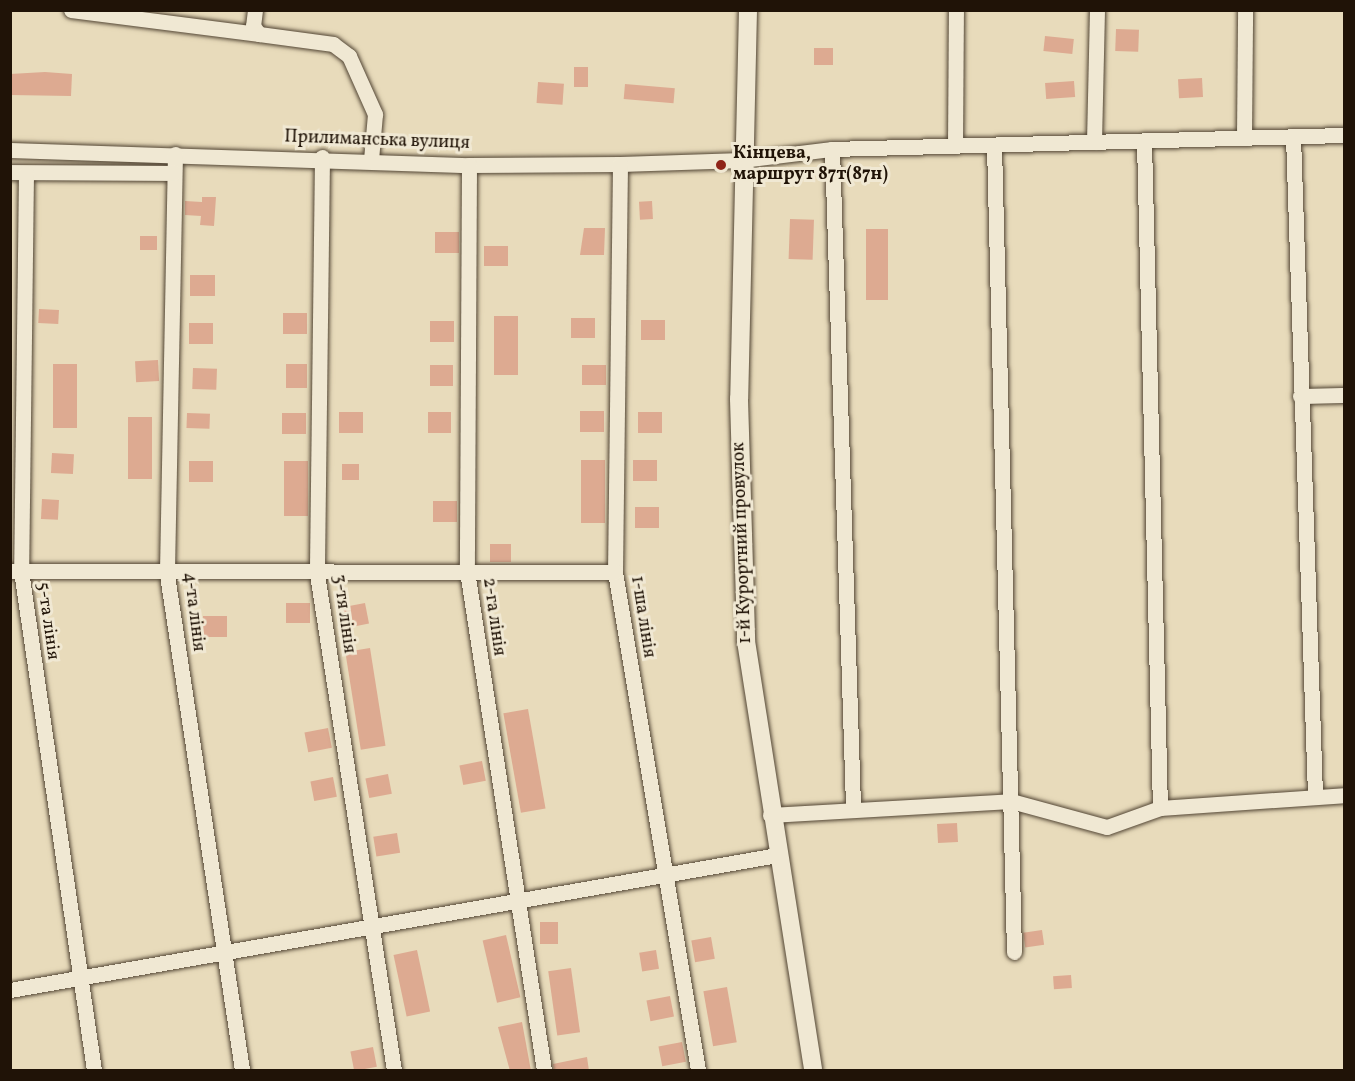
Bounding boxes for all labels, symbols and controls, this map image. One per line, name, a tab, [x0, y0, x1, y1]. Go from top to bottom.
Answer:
street label: Прилиманська вулиця	[284, 127, 470, 155]
place label: Кінцева, маршрут 87т(87н)	[733, 144, 888, 186]
marker: Кінцева, маршрут 87т(87н)	[714, 158, 728, 172]
street label: 1-й Курортний провулок	[729, 442, 757, 644]
street label: 4-та лінія	[177, 571, 209, 653]
street label: 3-тя лінія	[327, 573, 359, 655]
street label: 1-ша лінія	[625, 575, 659, 659]
street label: 2-га лінія	[477, 577, 509, 657]
street label: 5-та лінія	[31, 581, 63, 661]

